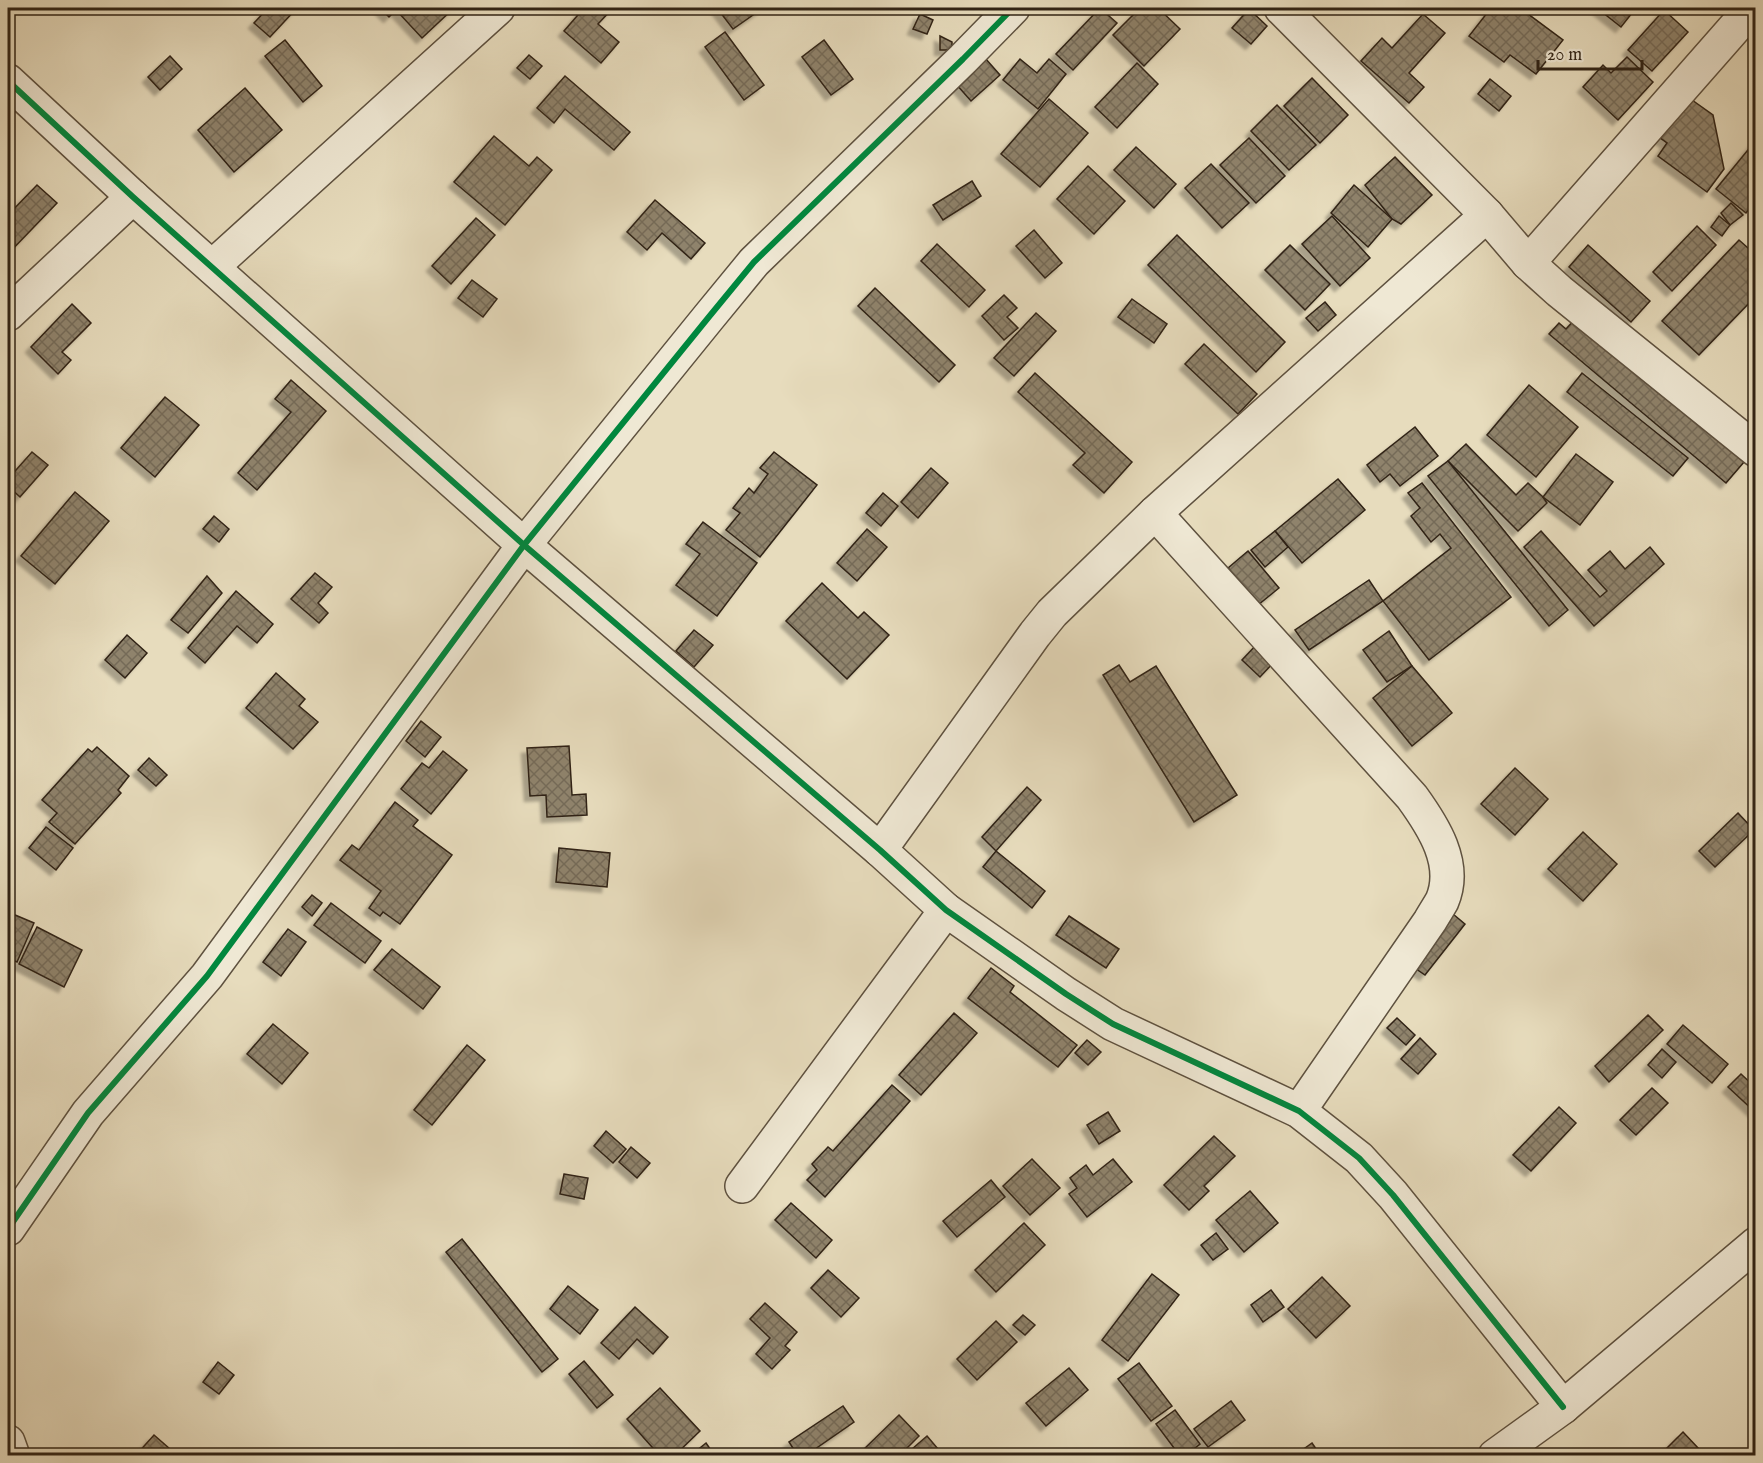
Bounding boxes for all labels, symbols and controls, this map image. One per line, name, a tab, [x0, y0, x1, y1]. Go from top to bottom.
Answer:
scale bar	[1538, 33, 1642, 71]
text: 20 m	[1547, 44, 1582, 67]

